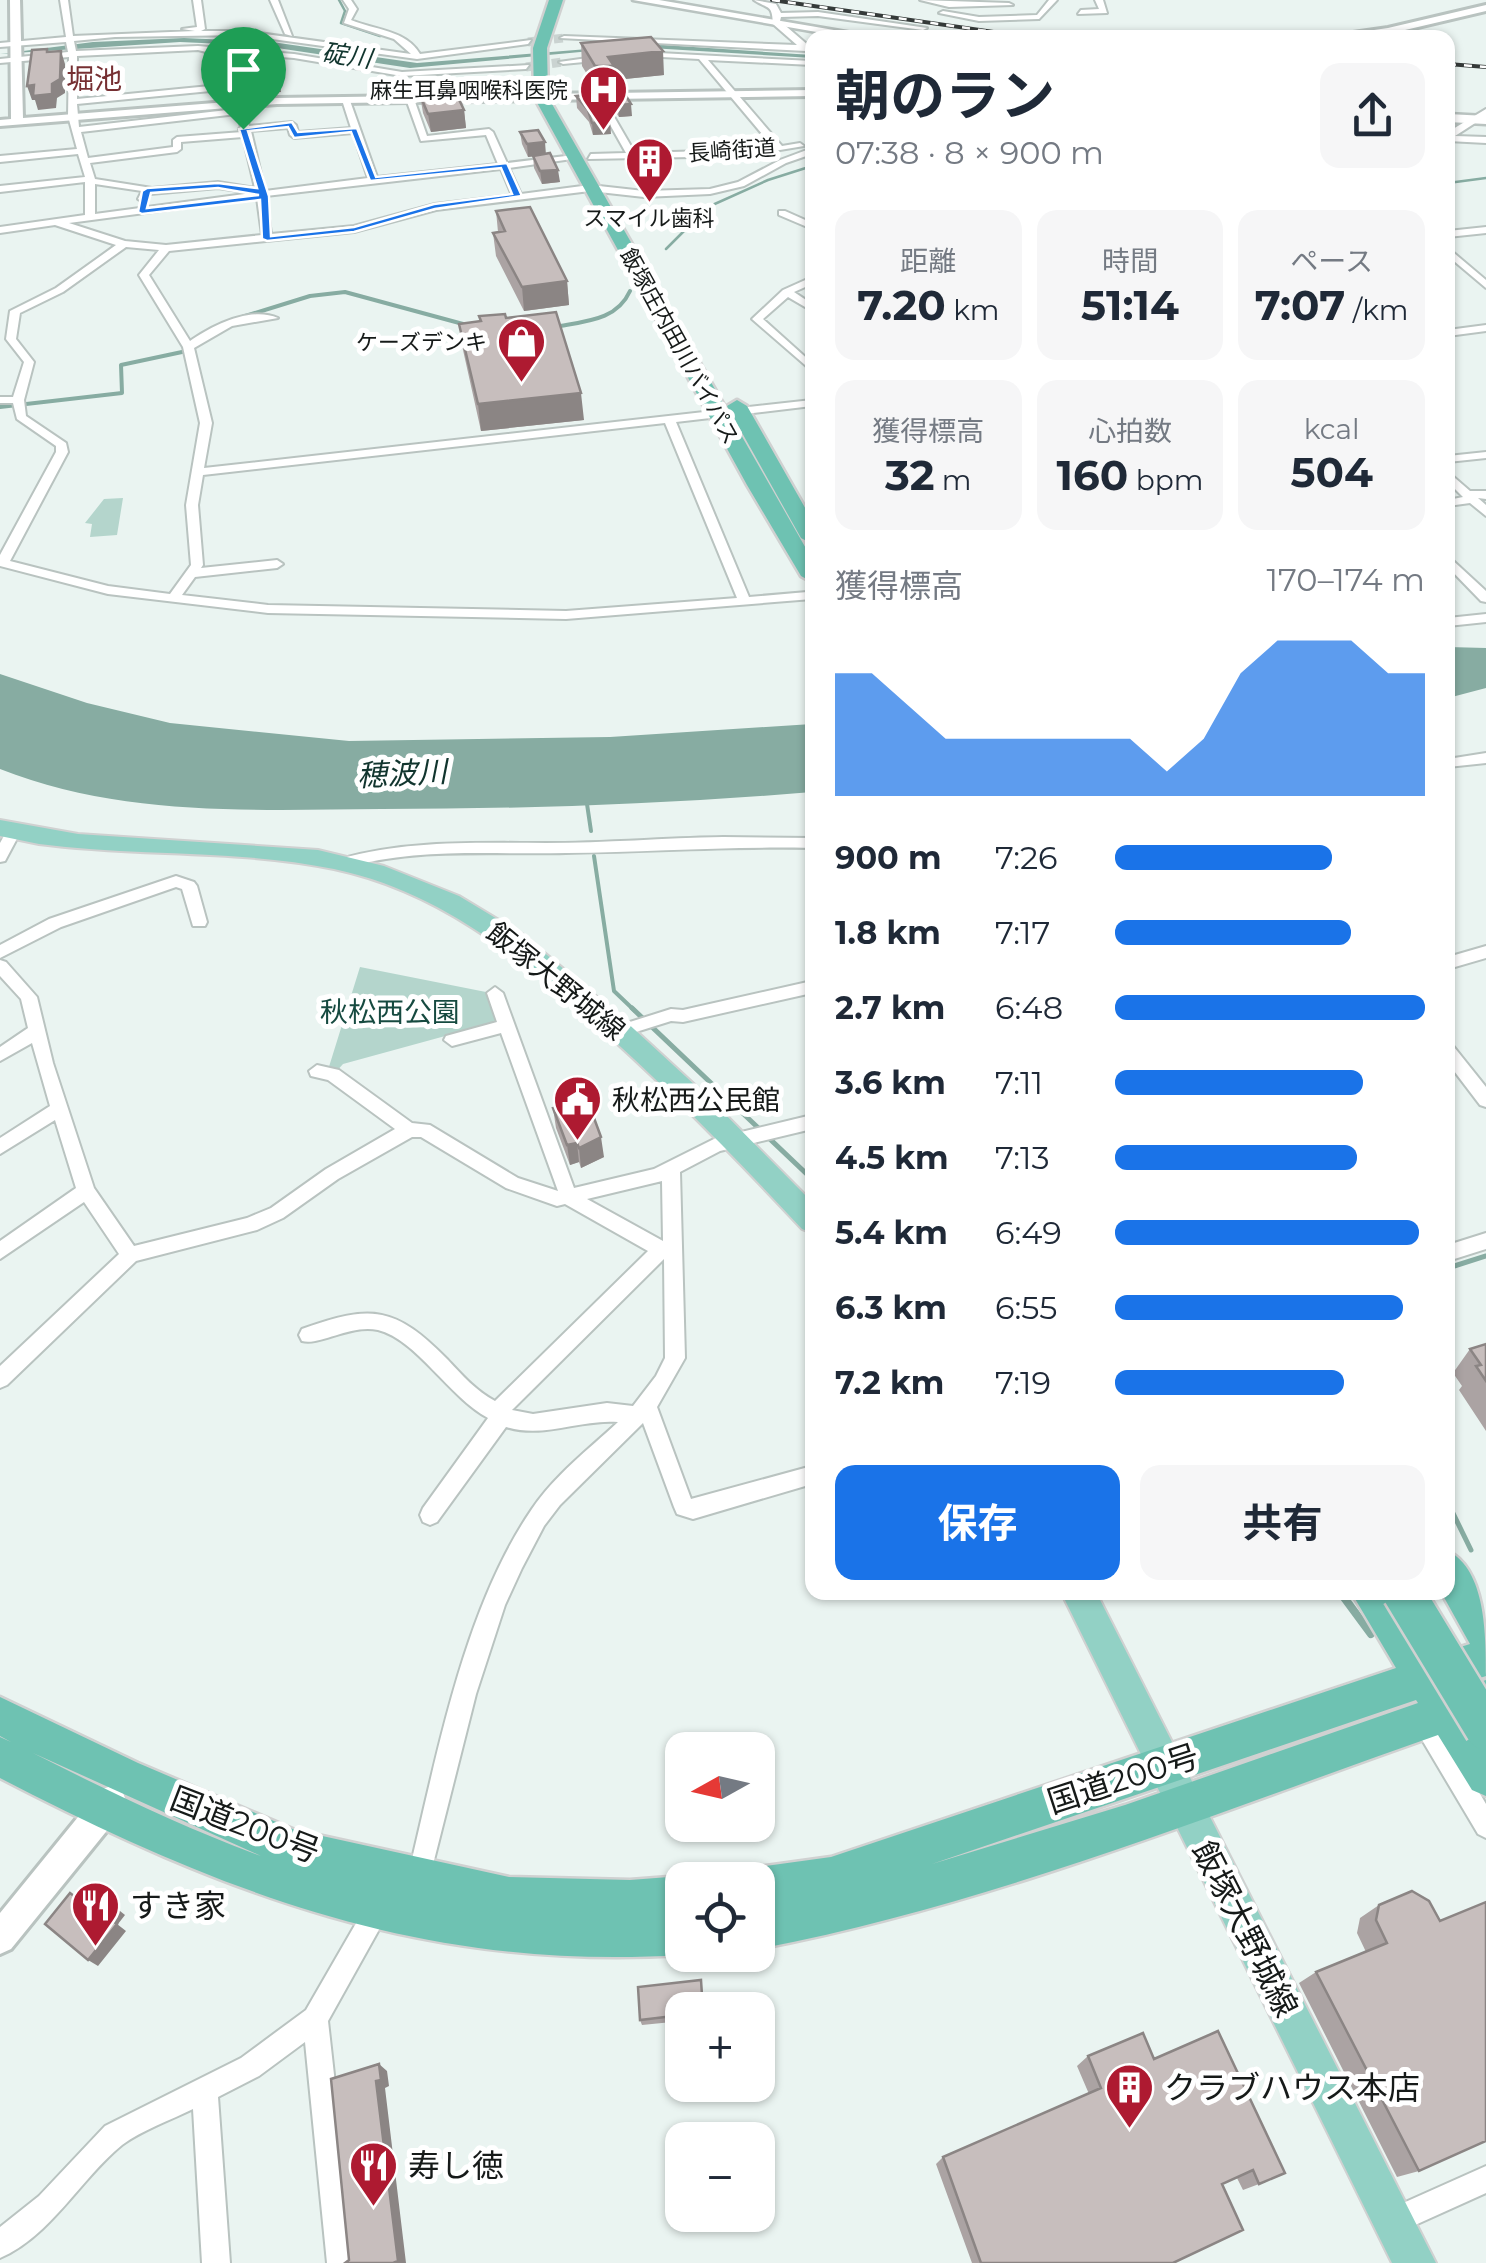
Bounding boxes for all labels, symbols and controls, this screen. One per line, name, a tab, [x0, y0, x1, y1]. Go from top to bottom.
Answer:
pin	[201, 27, 286, 130]
water label: 碇川	[320, 37, 377, 74]
icon: arrive	[216, 42, 271, 97]
district label: 堀池	[66, 62, 122, 96]
text: 朝のラン	[835, 62, 1055, 129]
button: share	[1320, 63, 1425, 168]
hospital icon: 麻生耳鼻咽喉科医院	[577, 64, 629, 132]
place label: 麻生耳鼻咽喉科医院	[370, 77, 568, 104]
text: 07:38 · 8 × 900 m	[835, 133, 1104, 172]
street label: 長崎街道	[687, 134, 777, 167]
building icon: スマイル歯科	[623, 136, 675, 204]
place label: スマイル歯科	[583, 205, 715, 232]
street label: 飯塚庄内田川バイパス	[615, 244, 745, 449]
text: 距離	[900, 244, 956, 278]
text: 時間	[1102, 244, 1158, 278]
text: ペース	[1290, 244, 1373, 278]
text: 7.20	[857, 279, 946, 331]
text: 51:14	[1081, 279, 1179, 331]
text: 7:07	[1255, 279, 1345, 331]
text: km	[946, 293, 999, 327]
text: /km	[1345, 293, 1409, 327]
shop icon: ケーズデンキ	[496, 316, 548, 384]
place label: ケーズデンキ	[356, 329, 487, 356]
text: kcal	[1304, 412, 1360, 446]
text: 獲得標高	[872, 414, 984, 448]
text: 心拍数	[1088, 414, 1172, 448]
text: 504	[1290, 446, 1373, 498]
text: 32	[885, 449, 935, 501]
text: 160	[1057, 449, 1128, 501]
text: m	[935, 463, 972, 497]
text: bpm	[1128, 463, 1203, 497]
text: 170–174 m	[1267, 560, 1425, 599]
text: 獲得標高	[835, 566, 963, 605]
water label: 穂波川	[356, 753, 451, 794]
text: 900 m	[835, 838, 941, 877]
text: 7:26	[995, 838, 1058, 877]
text: 1.8 km	[835, 913, 941, 952]
text: 7:17	[995, 913, 1050, 952]
street label: 飯塚大野城線	[480, 915, 632, 1047]
text: 2.7 km	[835, 988, 945, 1027]
text: 6:48	[995, 988, 1063, 1027]
park label: 秋松西公園	[320, 995, 460, 1029]
text: 3.6 km	[835, 1063, 946, 1102]
text: 7:11	[995, 1063, 1043, 1102]
public building icon: 秋松西公民館	[551, 1074, 603, 1142]
place label: 秋松西公民館	[612, 1083, 780, 1117]
text: 4.5 km	[835, 1138, 949, 1177]
text: 7:13	[995, 1138, 1050, 1177]
text: 5.4 km	[835, 1213, 948, 1252]
text: 6:49	[995, 1213, 1062, 1252]
text: 6.3 km	[835, 1288, 947, 1327]
text: 6:55	[995, 1288, 1057, 1327]
text: 7.2 km	[835, 1363, 944, 1402]
text: 7:19	[995, 1363, 1051, 1402]
button: 保存	[835, 1465, 1120, 1580]
button: 共有	[1140, 1465, 1425, 1580]
north arrow	[665, 1732, 775, 1842]
map controls	[665, 1732, 775, 2232]
street label: 国道200号	[1042, 1736, 1203, 1821]
street label: 国道200号	[165, 1778, 325, 1871]
street label: 飯塚大野城線	[1184, 1834, 1306, 2023]
button: locate	[665, 1862, 775, 1972]
restaurant icon: すき家	[69, 1880, 121, 1948]
place label: すき家	[130, 1886, 226, 1925]
button: +	[665, 1992, 775, 2102]
building icon: クラブハウス本店	[1103, 2062, 1155, 2130]
place label: クラブハウス本店	[1164, 2068, 1420, 2107]
button: −	[665, 2122, 775, 2232]
restaurant icon: 寿し徳	[347, 2140, 399, 2208]
place label: 寿し徳	[408, 2146, 504, 2185]

